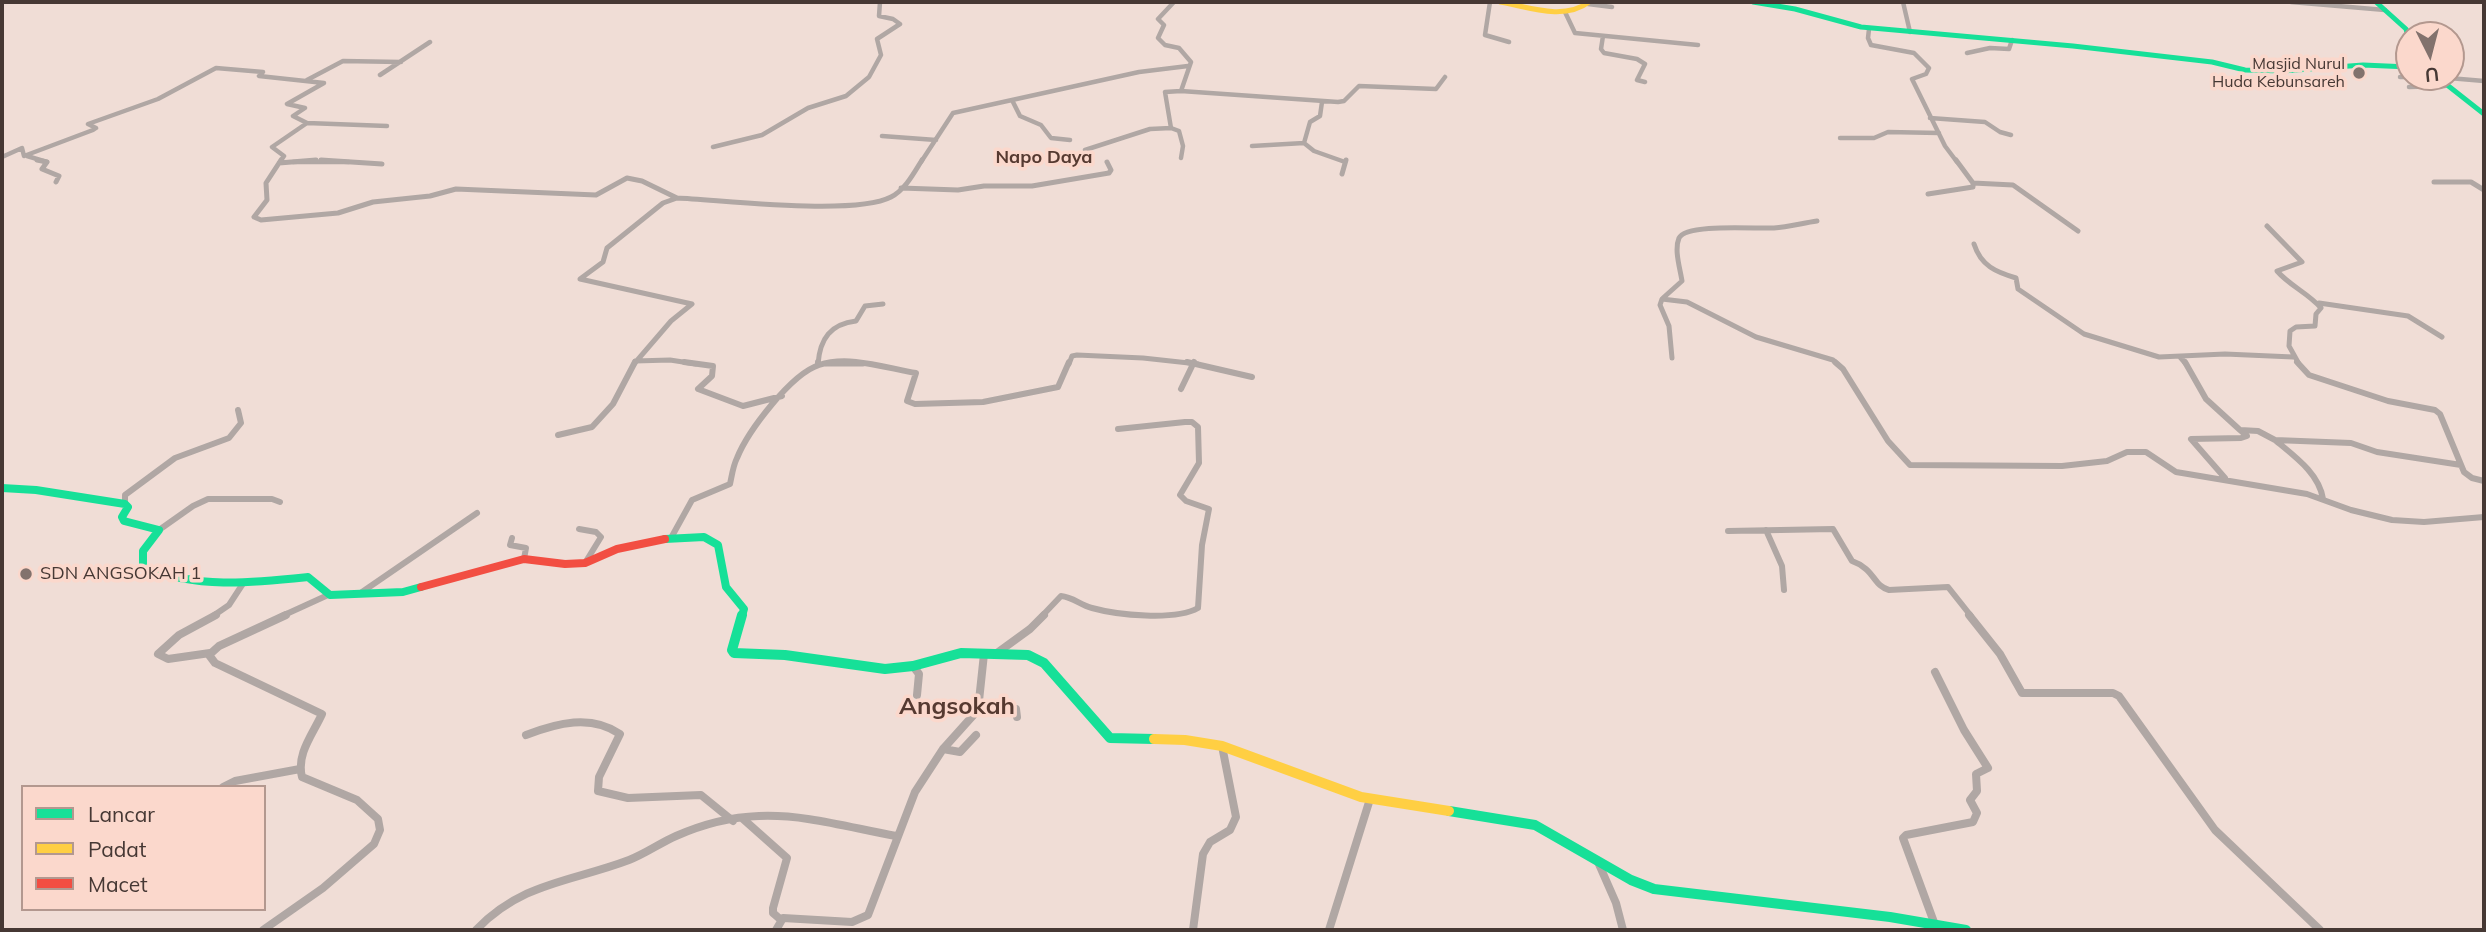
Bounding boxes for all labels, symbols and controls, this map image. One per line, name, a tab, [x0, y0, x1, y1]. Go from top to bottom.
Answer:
north arrow	[2395, 21, 2465, 91]
place label: Masjid Nurul Huda Kebunsareh	[2212, 54, 2345, 92]
text: U	[2424, 62, 2440, 88]
marker: Masjid Nurul Huda Kebunsareh	[2351, 65, 2367, 81]
district label: Napo Daya	[995, 147, 1093, 169]
place label: SDN ANGSOKAH 1	[40, 563, 201, 585]
marker: SDN ANGSOKAH 1	[18, 566, 34, 582]
district label: Angsokah	[899, 693, 1015, 721]
legend	[21, 785, 266, 911]
text: Lancar	[88, 801, 155, 827]
text: Padat	[88, 836, 146, 862]
text: Macet	[88, 871, 148, 897]

